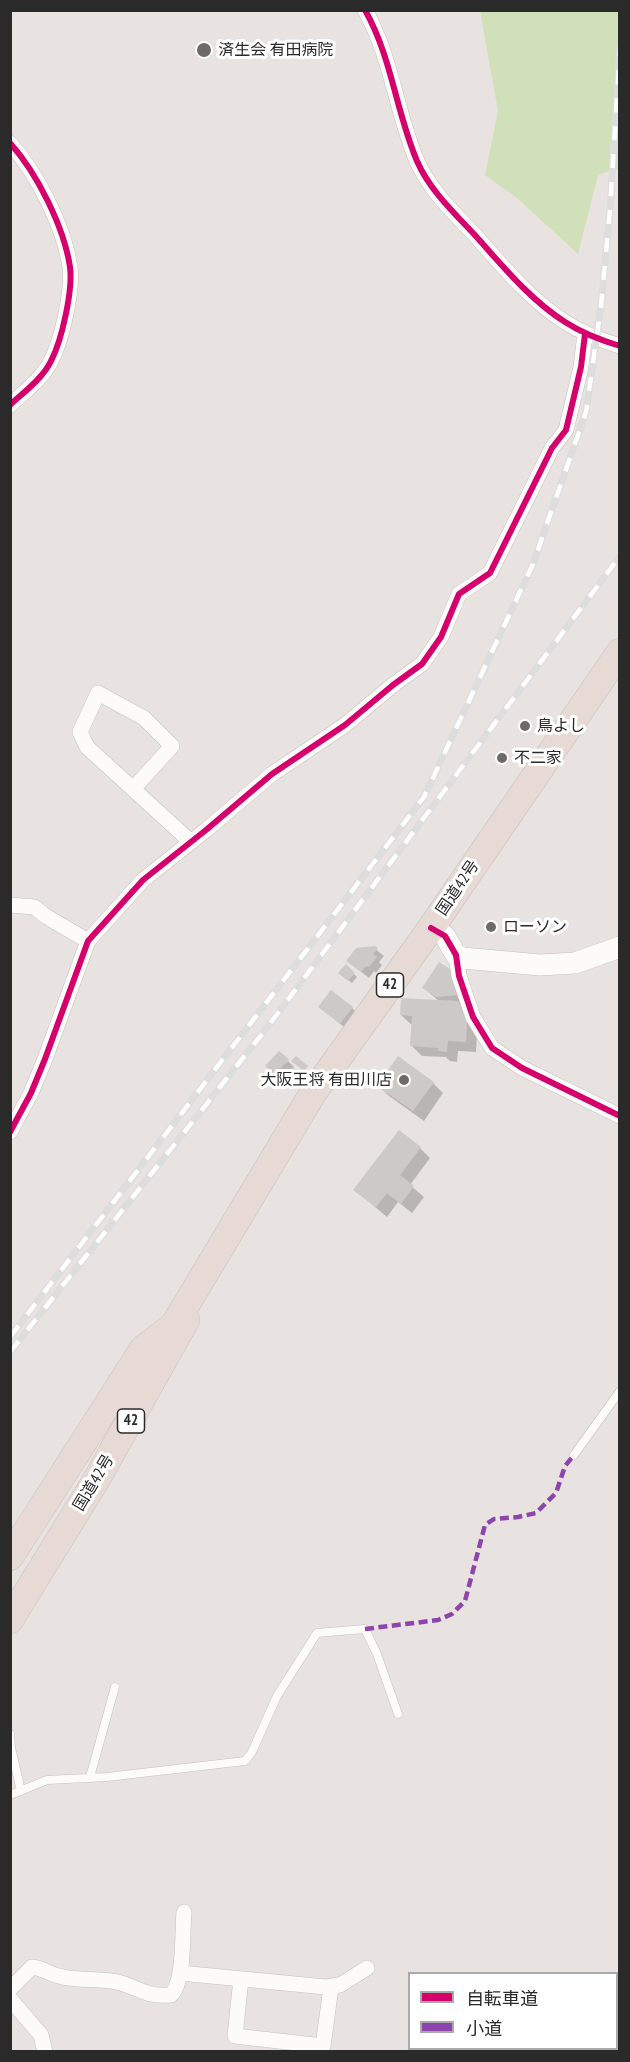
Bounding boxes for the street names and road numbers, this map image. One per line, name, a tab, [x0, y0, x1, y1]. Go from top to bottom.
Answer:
street label: 国道42号	[433, 857, 483, 919]
road number: 42	[376, 973, 404, 997]
road number: 42	[118, 1409, 144, 1433]
street label: 国道42号	[70, 1451, 118, 1515]

